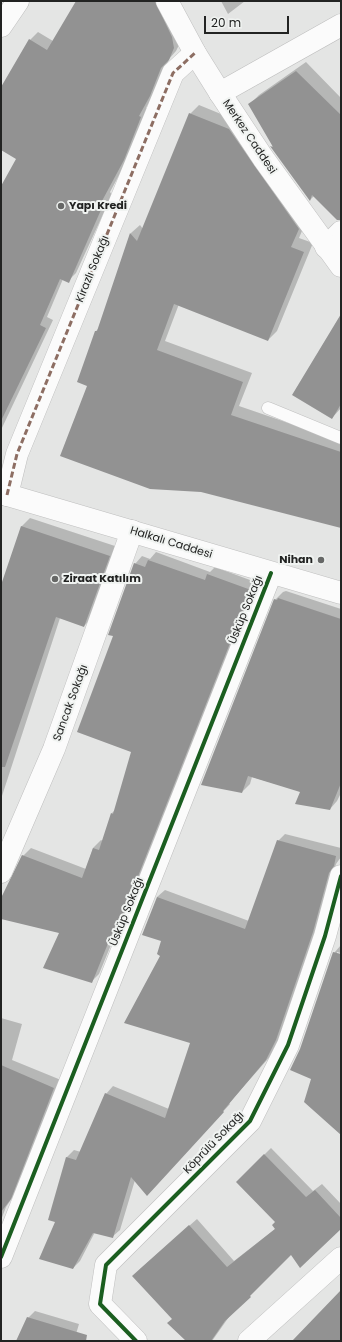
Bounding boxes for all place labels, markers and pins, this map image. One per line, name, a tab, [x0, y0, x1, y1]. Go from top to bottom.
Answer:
place label: Yapı Kredi	[69, 199, 127, 213]
marker: Yapı Kredi	[56, 201, 66, 211]
place label: Nihan	[279, 553, 313, 567]
marker: Nihan	[316, 555, 326, 565]
place label: Ziraat Katılım	[63, 572, 141, 586]
marker: Ziraat Katılım	[50, 574, 60, 584]

